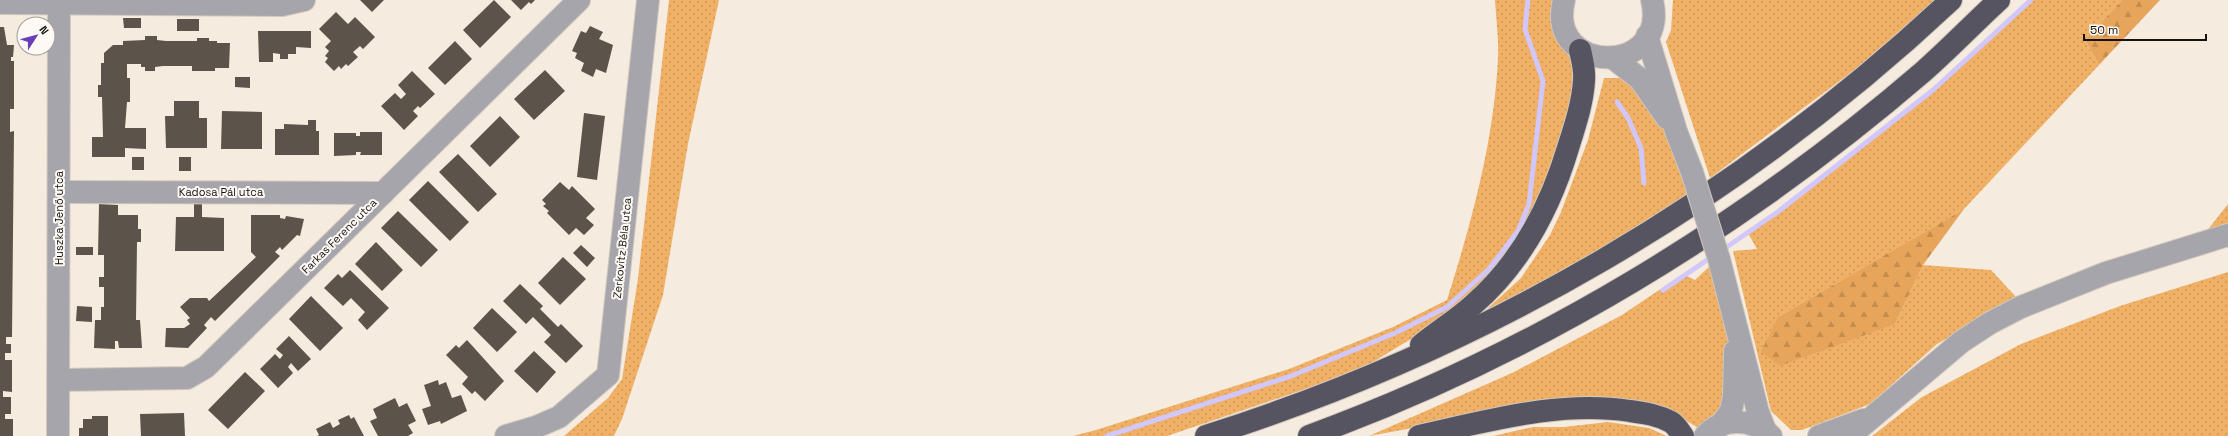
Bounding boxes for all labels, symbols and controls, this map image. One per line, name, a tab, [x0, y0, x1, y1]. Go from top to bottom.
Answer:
north arrow	[16, 16, 56, 56]
scale bar	[2084, 16, 2206, 42]
text: 50 m	[2090, 22, 2118, 38]
text: N	[36, 23, 52, 37]
street label: Huszka Jenő utca	[52, 170, 66, 265]
street label: Kadosa Pál utca	[179, 185, 264, 199]
street label: Farkas Ferenc utca	[299, 195, 380, 276]
street label: Zerkovitz Béla utca	[610, 196, 634, 299]

